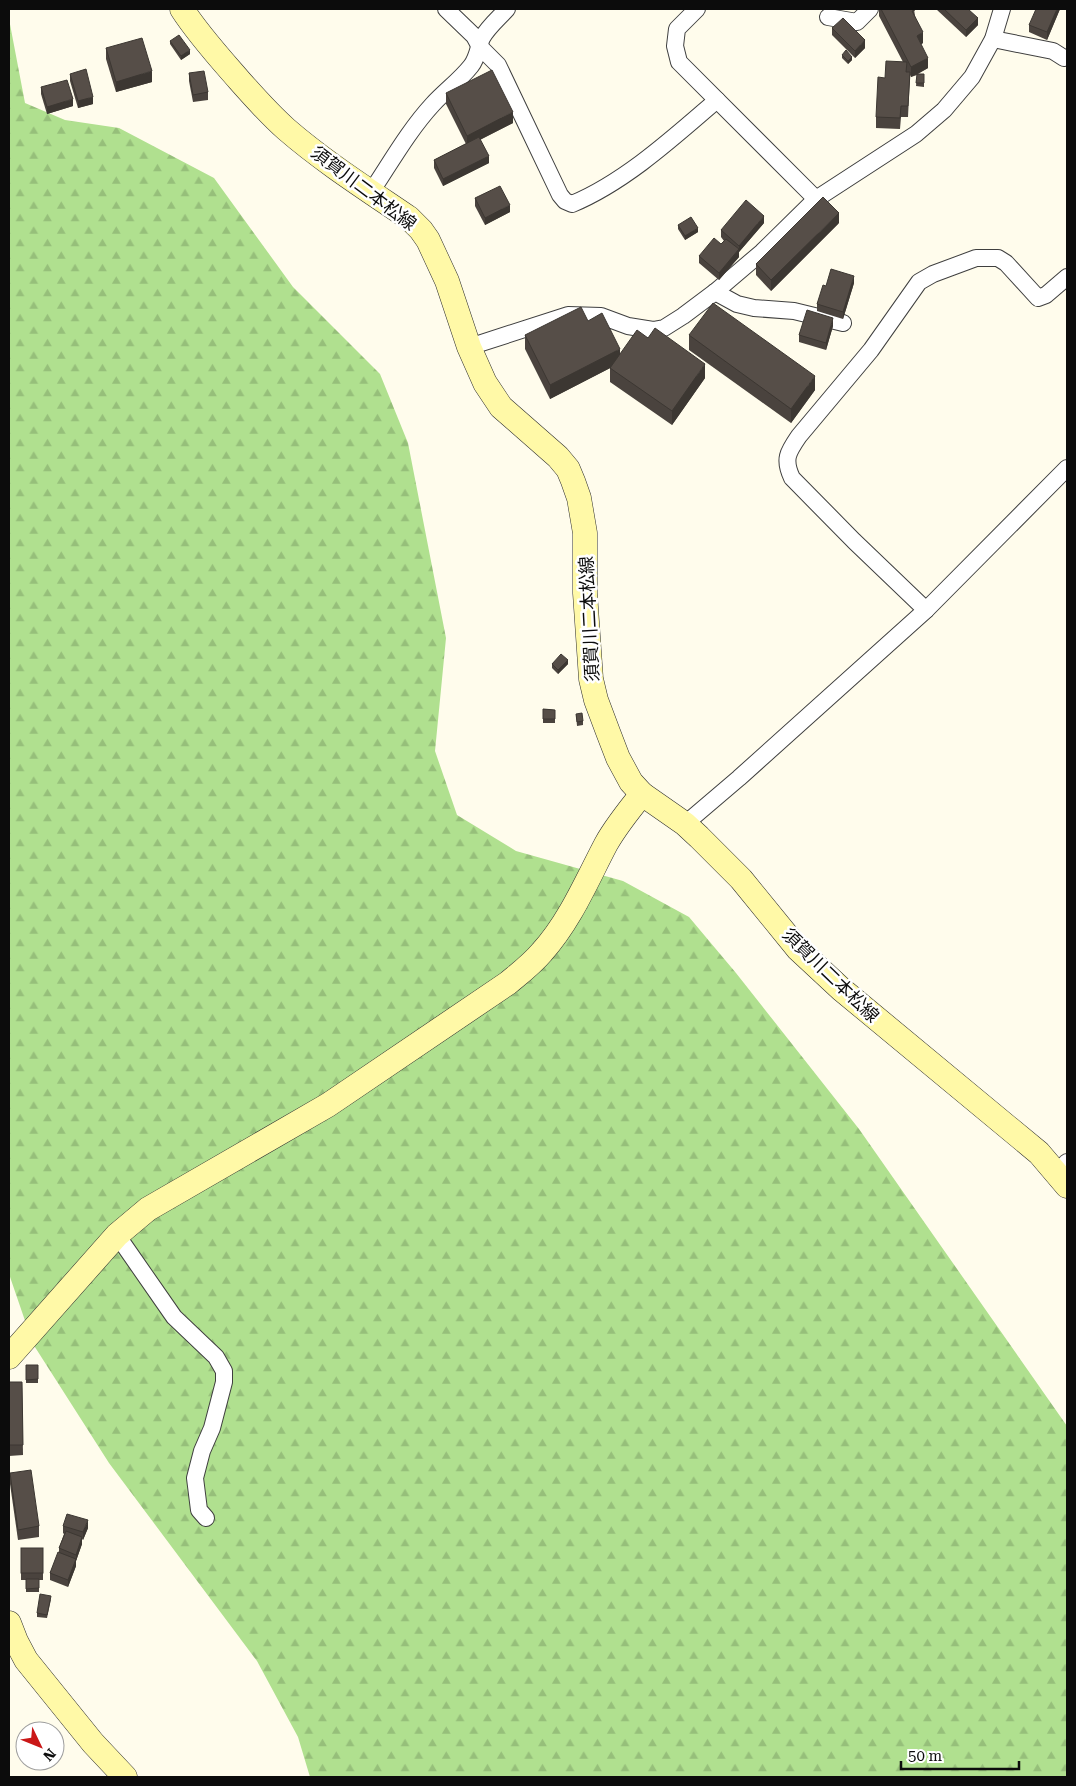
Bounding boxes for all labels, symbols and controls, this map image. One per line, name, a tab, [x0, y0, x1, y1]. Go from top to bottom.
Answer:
street label: 須賀川二本松線	[307, 142, 421, 234]
street label: 須賀川二本松線	[575, 556, 603, 682]
street label: 須賀川二本松線	[778, 924, 884, 1026]
north arrow	[15, 1721, 65, 1771]
scale bar	[901, 1738, 1018, 1770]
text: N	[40, 1745, 59, 1764]
text: 50 m	[908, 1747, 943, 1765]

